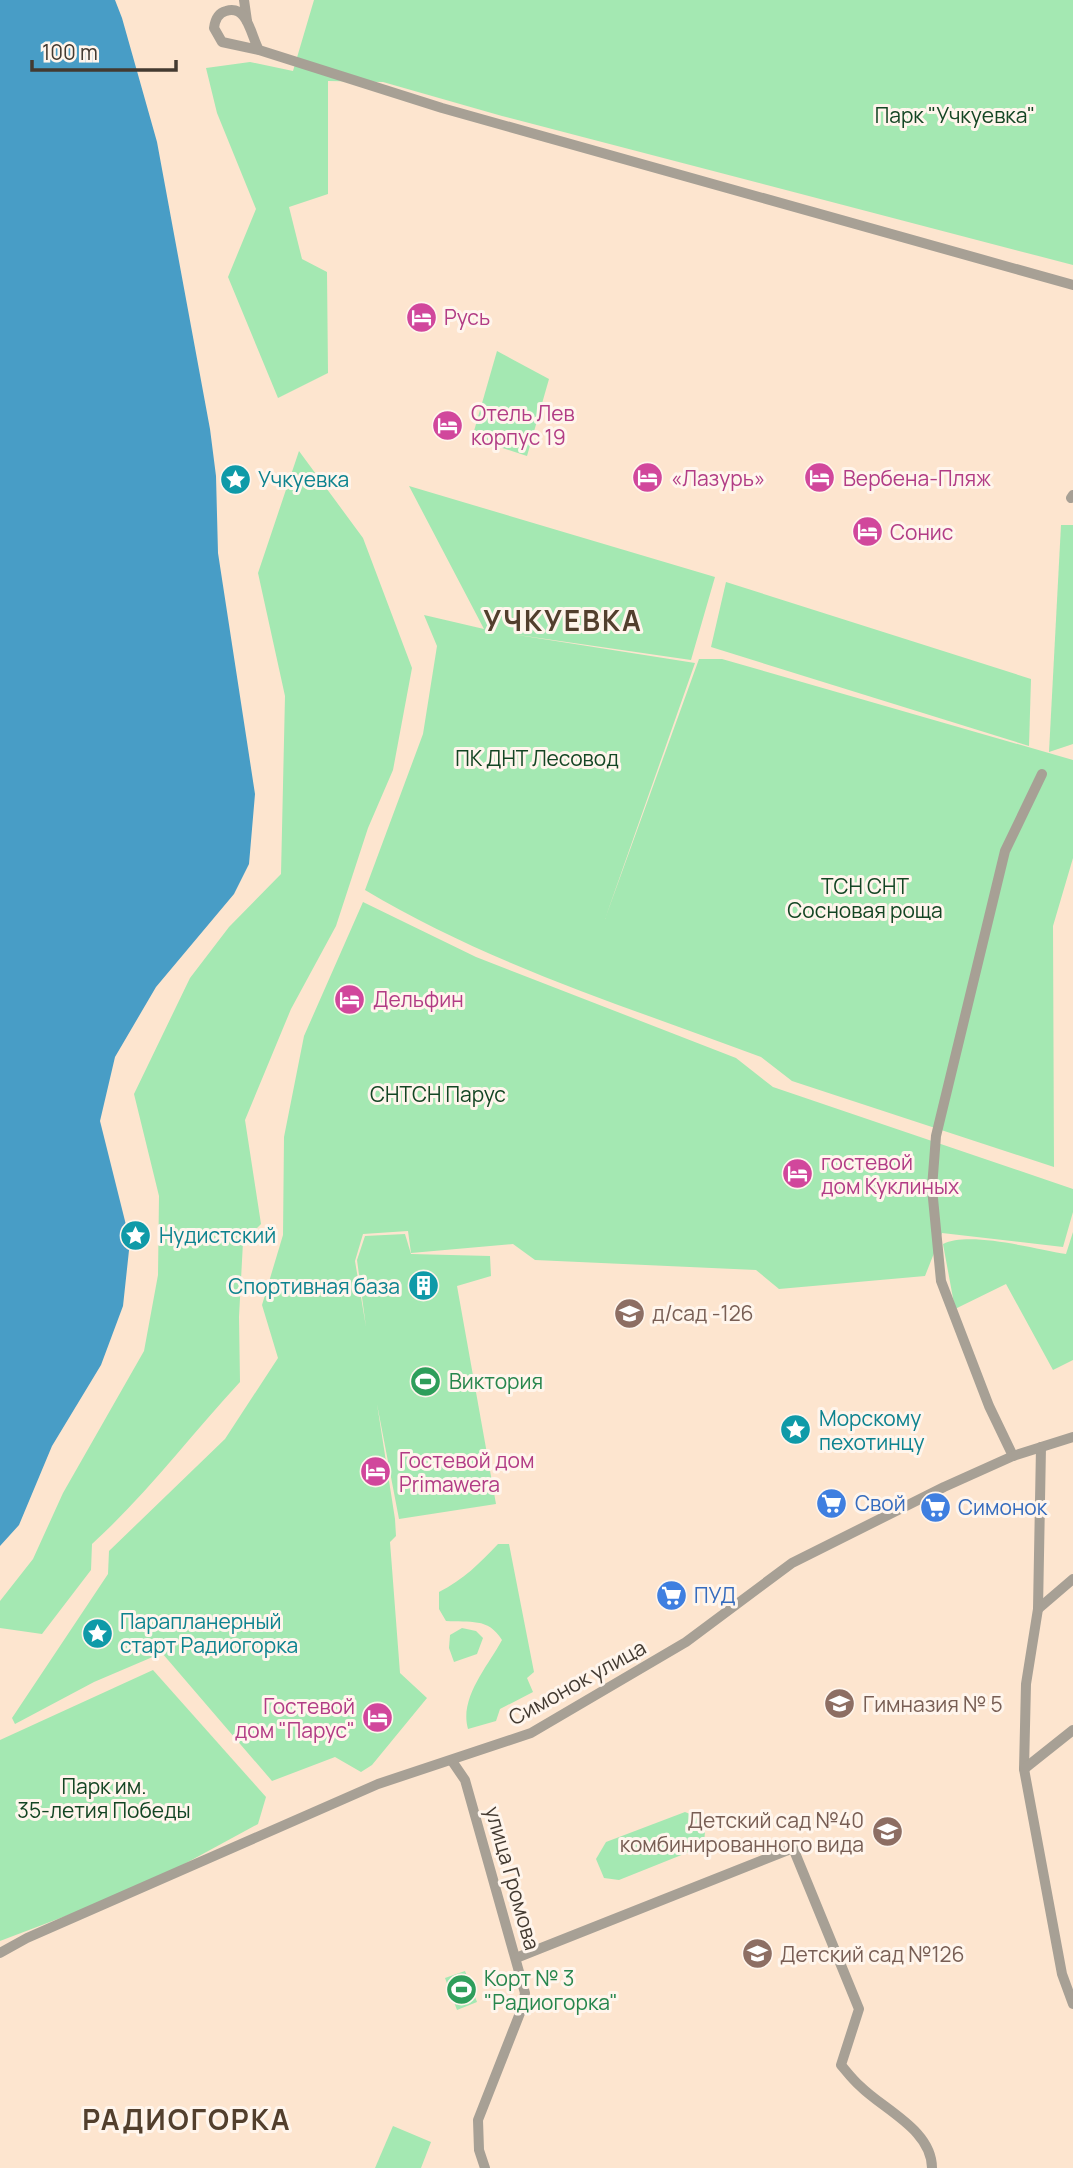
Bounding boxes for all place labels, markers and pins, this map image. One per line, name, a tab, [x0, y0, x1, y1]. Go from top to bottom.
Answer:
hotel icon: Русь	[404, 300, 438, 334]
place label: Русь	[444, 303, 490, 331]
place label: Отель Лев корпус 19	[471, 399, 575, 451]
hotel icon: Отель Лев корпус 19	[431, 408, 465, 442]
hotel icon: «Лазурь»	[631, 461, 665, 495]
hotel icon: Вербена-Пляж	[803, 461, 837, 495]
place icon: Учкуевка	[218, 462, 252, 496]
place label: «Лазурь»	[671, 464, 765, 492]
place label: Вербена-Пляж	[843, 464, 991, 492]
place label: Учкуевка	[258, 465, 349, 493]
hotel icon: Сонис	[850, 515, 884, 549]
place label: Сонис	[890, 518, 953, 546]
hotel icon: Дельфин	[333, 982, 367, 1016]
place label: Дельфин	[373, 985, 464, 1013]
place label: гостевой дом Куклиных	[821, 1148, 959, 1200]
hotel icon: гостевой дом Куклиных	[781, 1157, 815, 1191]
place icon: Нудистский	[119, 1218, 153, 1252]
place label: Нудистский	[159, 1221, 276, 1249]
building icon: Спортивная база	[406, 1269, 440, 1303]
place label: Спортивная база	[228, 1272, 400, 1300]
school or university icon: д/сад -126	[612, 1296, 646, 1330]
place label: д/сад -126	[652, 1299, 754, 1327]
sports icon: Виктория	[409, 1364, 443, 1398]
place label: Виктория	[449, 1367, 543, 1395]
place label: Морскому пехотинцу	[819, 1404, 925, 1456]
place icon: Морскому пехотинцу	[779, 1413, 813, 1447]
place label: Гостевой дом Primawera	[399, 1446, 534, 1498]
hotel icon: Гостевой дом Primawera	[359, 1455, 393, 1489]
supermarket icon: Свой	[815, 1486, 849, 1520]
place label: Свой	[855, 1489, 906, 1517]
supermarket icon: Симонок	[918, 1490, 952, 1524]
place label: Симонок	[958, 1493, 1048, 1521]
supermarket icon: ПУД	[654, 1578, 688, 1612]
place label: ПУД	[694, 1581, 736, 1609]
place label: Парапланерный старт Радиогорка	[120, 1607, 298, 1659]
place icon: Парапланерный старт Радиогорка	[80, 1616, 114, 1650]
school or university icon: Гимназия № 5	[823, 1687, 857, 1721]
place label: Гимназия № 5	[863, 1690, 1003, 1718]
place label: Гостевой дом "Парус"	[235, 1692, 355, 1744]
hotel icon: Гостевой дом "Парус"	[361, 1701, 395, 1735]
place label: Детский сад №40 комбинированного вида	[620, 1806, 864, 1858]
school or university icon: Детский сад №40 комбинированного вида	[870, 1815, 904, 1849]
school or university icon: Детский сад №126	[740, 1937, 774, 1971]
place label: Детский сад №126	[780, 1940, 965, 1968]
place label: Корт № 3 "Радиогорка"	[484, 1964, 618, 2016]
sports icon: Корт № 3 "Радиогорка"	[444, 1973, 478, 2007]

